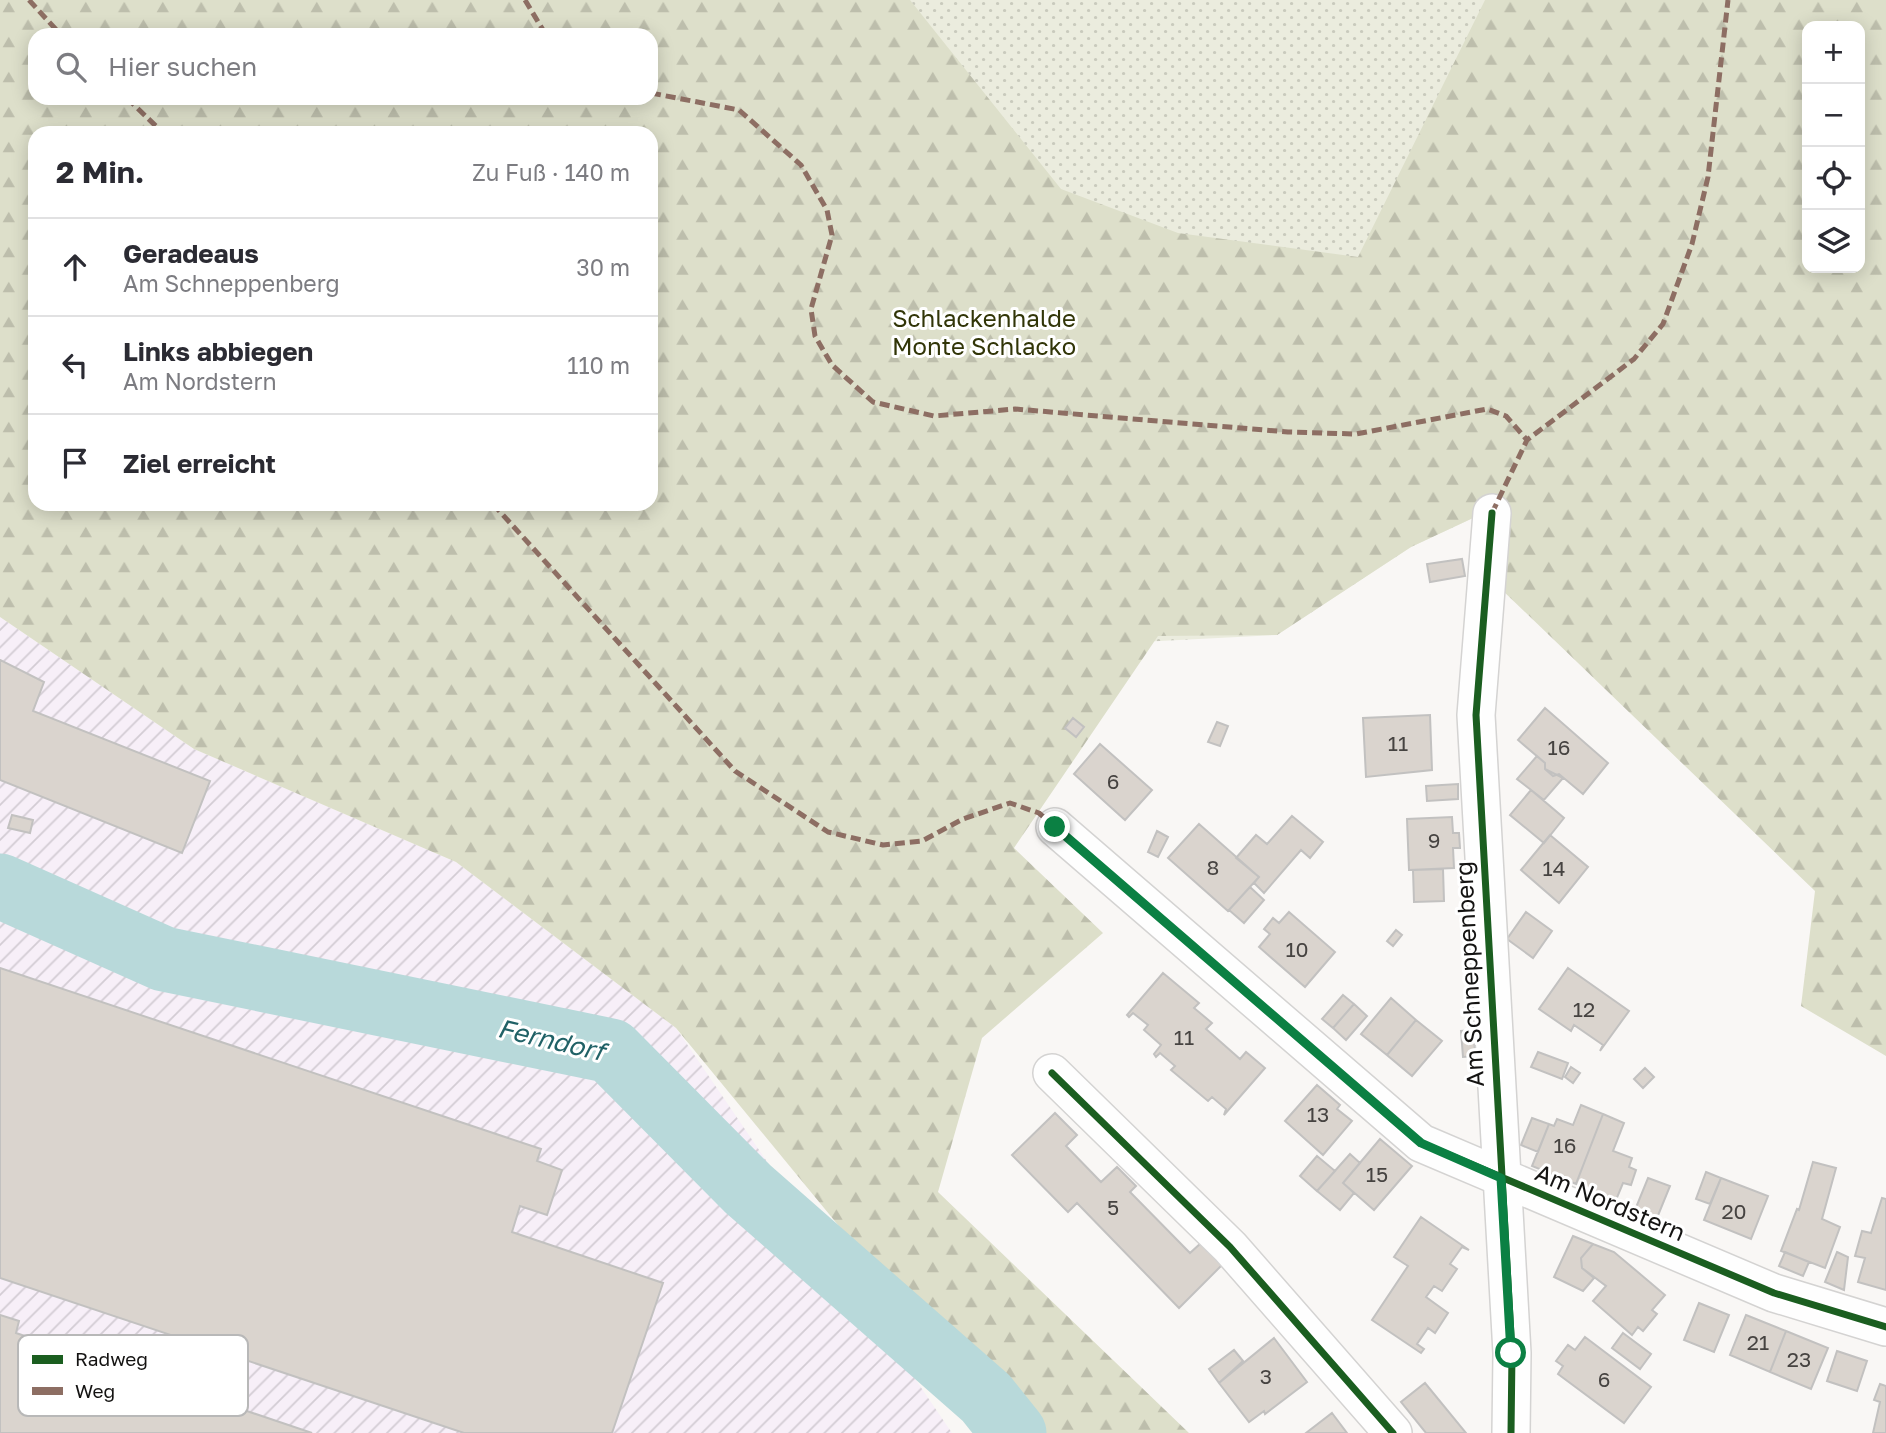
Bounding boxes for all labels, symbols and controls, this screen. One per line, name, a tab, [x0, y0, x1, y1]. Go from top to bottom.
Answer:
map controls	[1802, 21, 1865, 273]
button: +	[1802, 21, 1865, 84]
search box	[28, 28, 658, 105]
icon: search	[52, 48, 90, 86]
text: Hier suchen	[108, 51, 257, 82]
button: −	[1802, 84, 1865, 147]
button: locate	[1802, 147, 1865, 210]
text: 2 Min.	[56, 154, 144, 190]
text: Zu Fuß · 140 m	[472, 158, 630, 186]
button: layers	[1802, 210, 1865, 273]
text: Geradeaus	[123, 238, 259, 269]
icon: ahead	[56, 248, 94, 286]
text: 30 m	[576, 253, 630, 281]
text: Am Schneppenberg	[123, 269, 340, 297]
park label: Schlackenhalde Monte Schlacko	[892, 303, 1076, 360]
text: Links abbiegen	[123, 336, 313, 367]
icon: left	[56, 346, 94, 384]
text: 110 m	[567, 351, 630, 379]
text: Am Nordstern	[123, 367, 277, 395]
icon: arrive	[56, 444, 94, 482]
text: Ziel erreicht	[123, 448, 276, 479]
house number: 11	[1388, 730, 1408, 756]
house number: 16	[1548, 734, 1570, 760]
house number: 6	[1107, 768, 1119, 794]
route end	[1039, 811, 1070, 842]
house number: 9	[1428, 827, 1440, 853]
house number: 8	[1207, 854, 1219, 880]
house number: 14	[1543, 855, 1566, 881]
street label: Am Schneppenberg	[1448, 860, 1489, 1088]
house number: 10	[1285, 936, 1309, 962]
house number: 12	[1573, 996, 1595, 1022]
water label: Ferndorf	[495, 1012, 612, 1068]
house number: 11	[1174, 1024, 1194, 1050]
house number: 13	[1307, 1101, 1329, 1127]
house number: 16	[1554, 1132, 1576, 1158]
street label: Am Nordstern	[1531, 1157, 1690, 1246]
house number: 15	[1366, 1161, 1388, 1187]
house number: 5	[1107, 1194, 1119, 1220]
house number: 20	[1721, 1198, 1747, 1224]
house number: 21	[1747, 1329, 1769, 1355]
legend	[18, 1335, 248, 1416]
route start	[1495, 1337, 1526, 1368]
house number: 23	[1787, 1346, 1811, 1372]
text: Radweg	[75, 1347, 148, 1370]
house number: 3	[1260, 1363, 1272, 1389]
house number: 6	[1598, 1366, 1610, 1392]
text: Weg	[75, 1379, 115, 1402]

